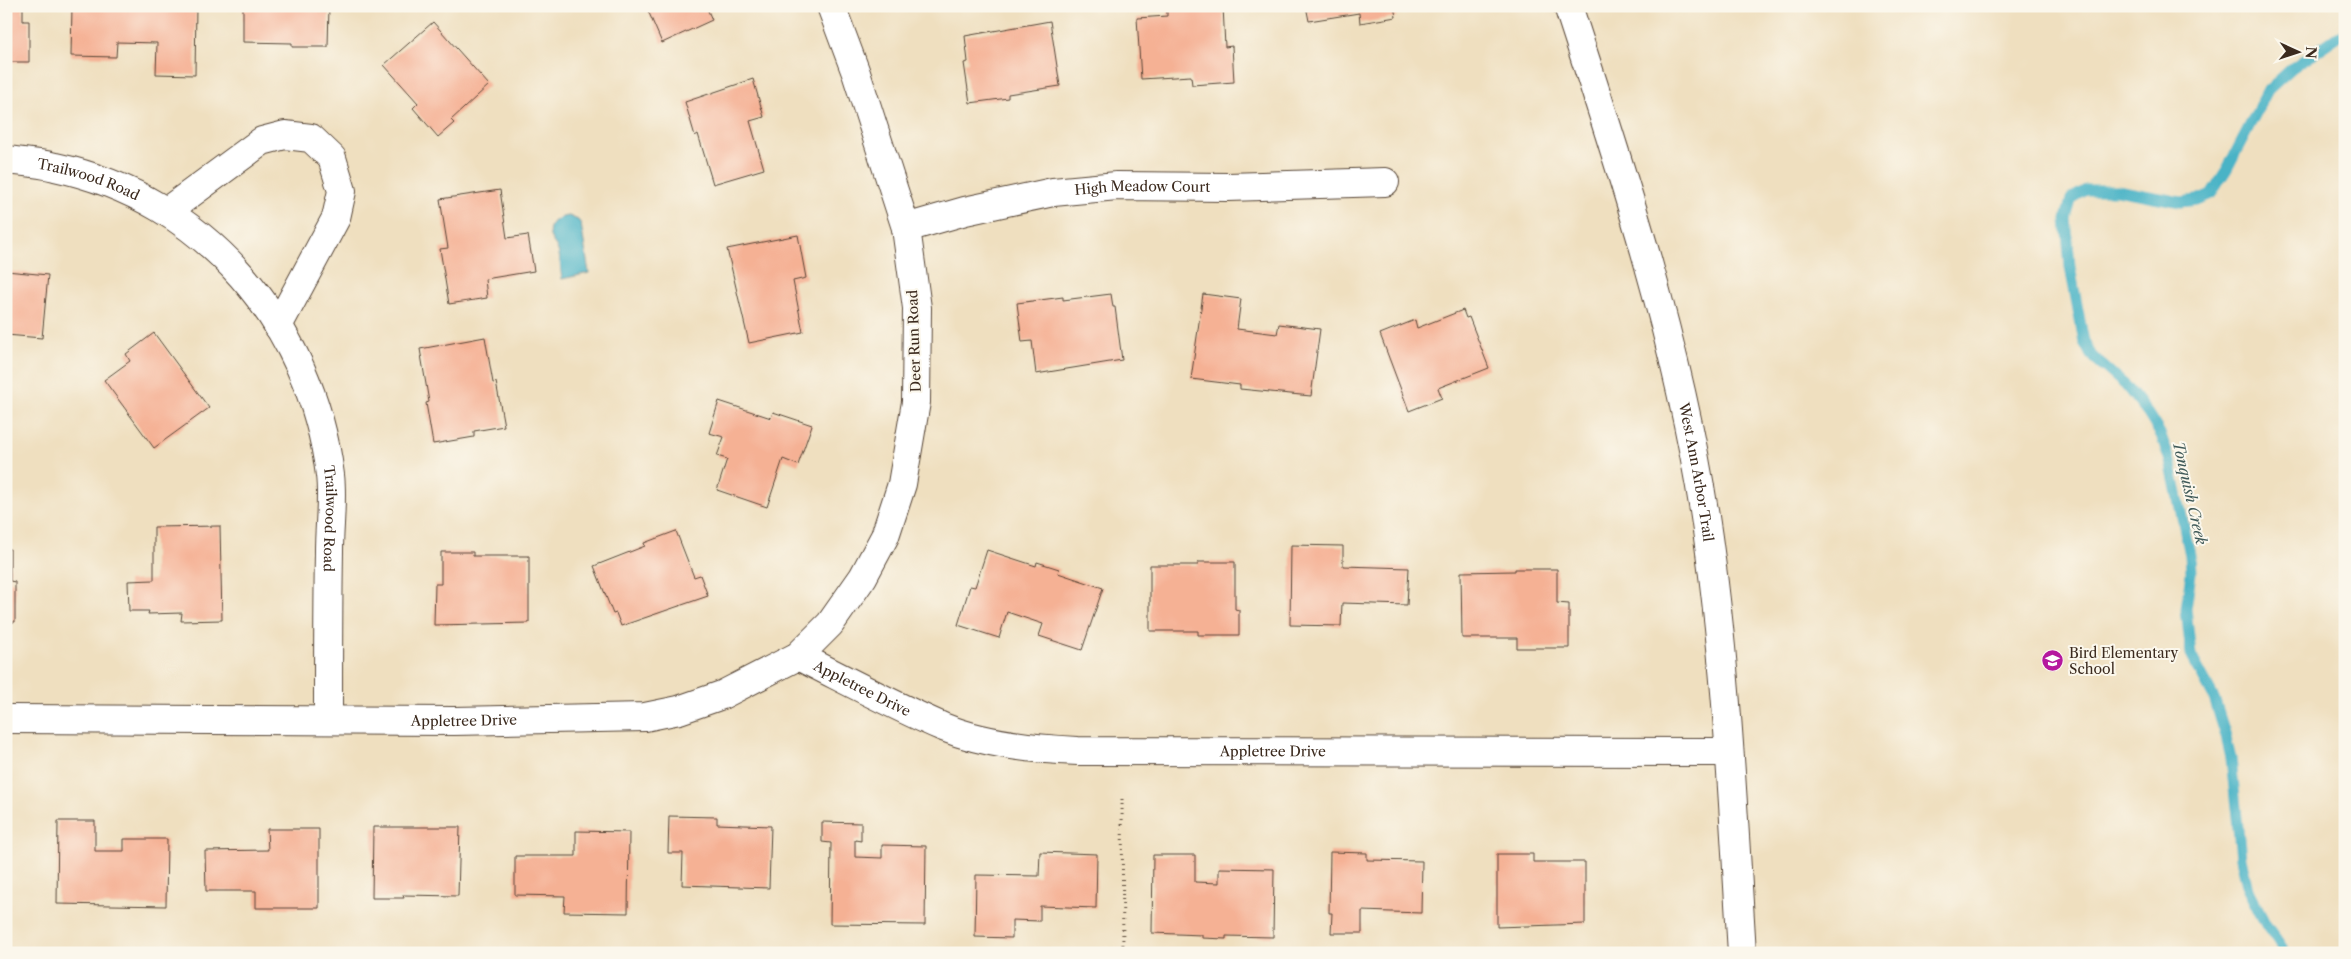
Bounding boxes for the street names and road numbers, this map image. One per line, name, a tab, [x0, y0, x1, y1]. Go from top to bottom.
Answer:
street label: Trailwood Road	[36, 155, 143, 204]
street label: High Meadow Court	[1074, 177, 1210, 199]
street label: Deer Run Road	[903, 289, 925, 392]
street label: West Ann Arbor Trail	[1675, 400, 1717, 543]
street label: Trailwood Road	[320, 464, 340, 572]
street label: Appletree Drive	[810, 656, 914, 720]
street label: Appletree Drive	[410, 711, 517, 730]
street label: Appletree Drive	[1219, 742, 1326, 760]

